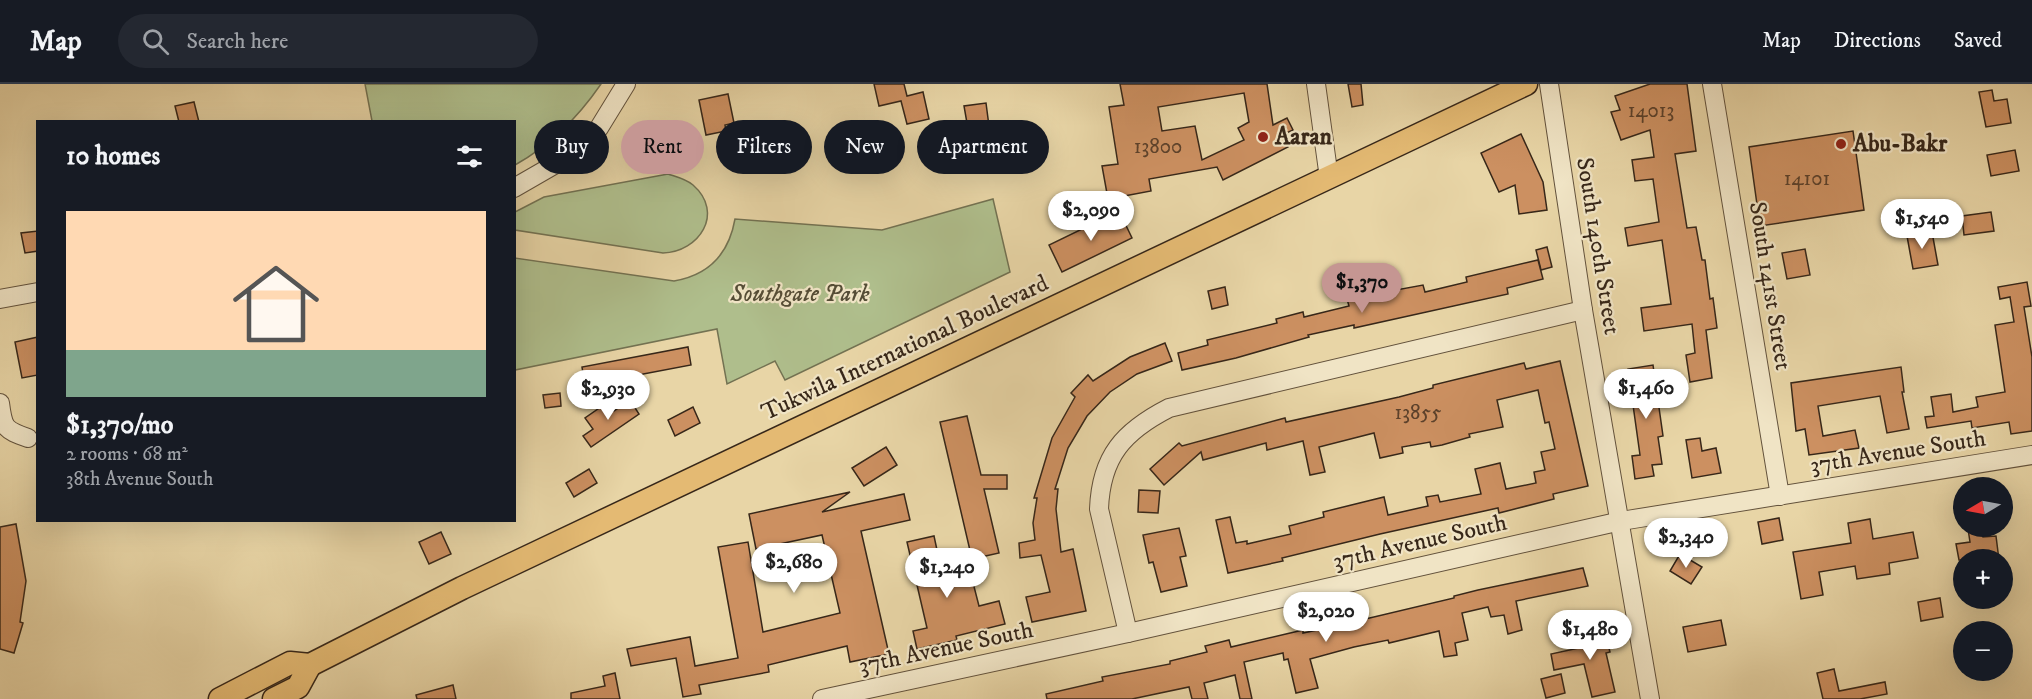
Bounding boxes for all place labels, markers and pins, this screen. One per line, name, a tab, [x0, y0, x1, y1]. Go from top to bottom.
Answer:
place label: Aaran	[1274, 122, 1333, 152]
place label: Abu-Bakr	[1852, 129, 1948, 159]
marker: Aaran	[1256, 130, 1270, 144]
marker: Abu-Bakr	[1834, 137, 1848, 151]
pin: $2,090	[1042, 191, 1140, 242]
pin: $1,540	[1873, 199, 1971, 250]
pin: $1,370	[1313, 263, 1411, 314]
pin: $1,460	[1597, 369, 1695, 420]
pin: $2,930	[559, 370, 657, 421]
pin: $2,340	[1637, 518, 1735, 569]
pin: $2,680	[745, 543, 843, 594]
pin: $1,240	[898, 548, 996, 599]
pin: $2,020	[1277, 592, 1375, 643]
pin: $1,480	[1541, 610, 1639, 661]

